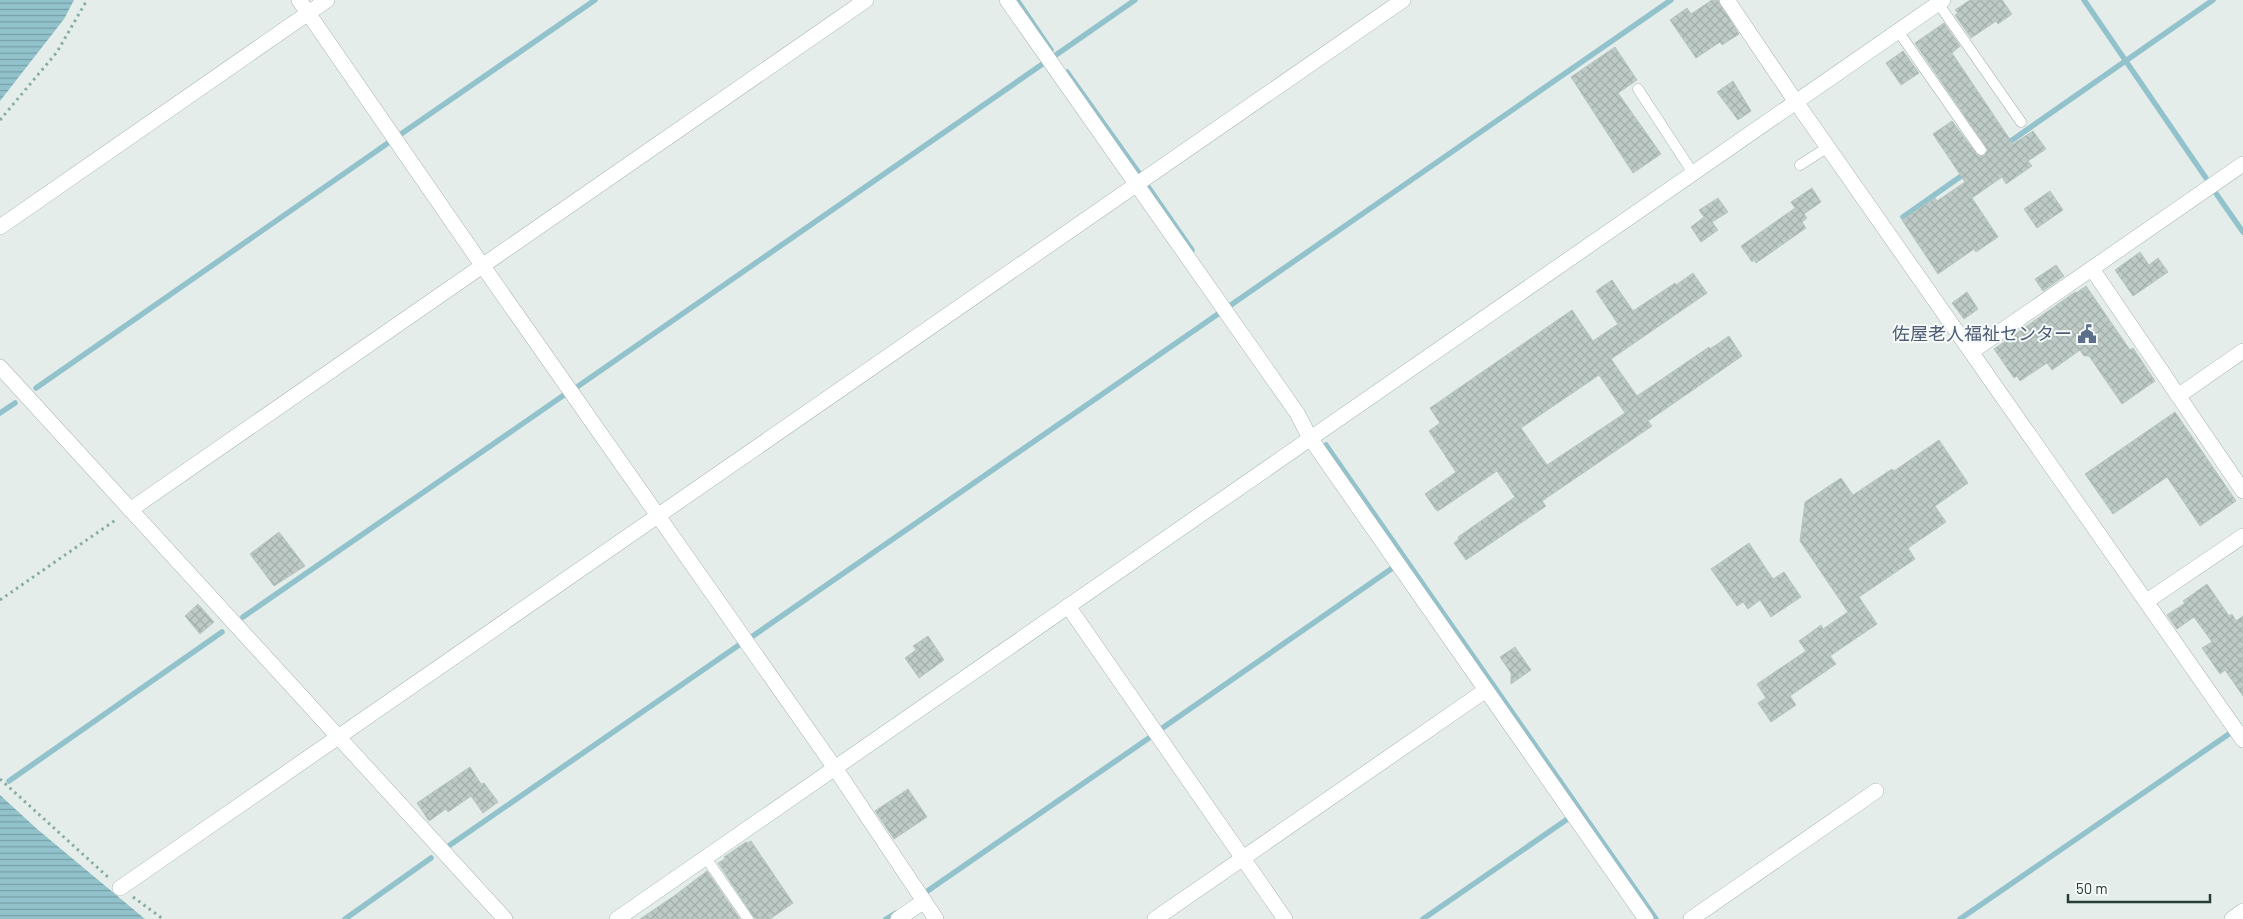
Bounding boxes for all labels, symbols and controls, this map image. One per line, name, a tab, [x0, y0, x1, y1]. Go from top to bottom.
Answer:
place label: 佐屋老人福祉センター	[1892, 322, 2072, 344]
public building icon: 佐屋老人福祉センター	[2076, 323, 2098, 345]
scale bar	[2068, 872, 2210, 904]
text: 50 m	[2076, 879, 2108, 897]

